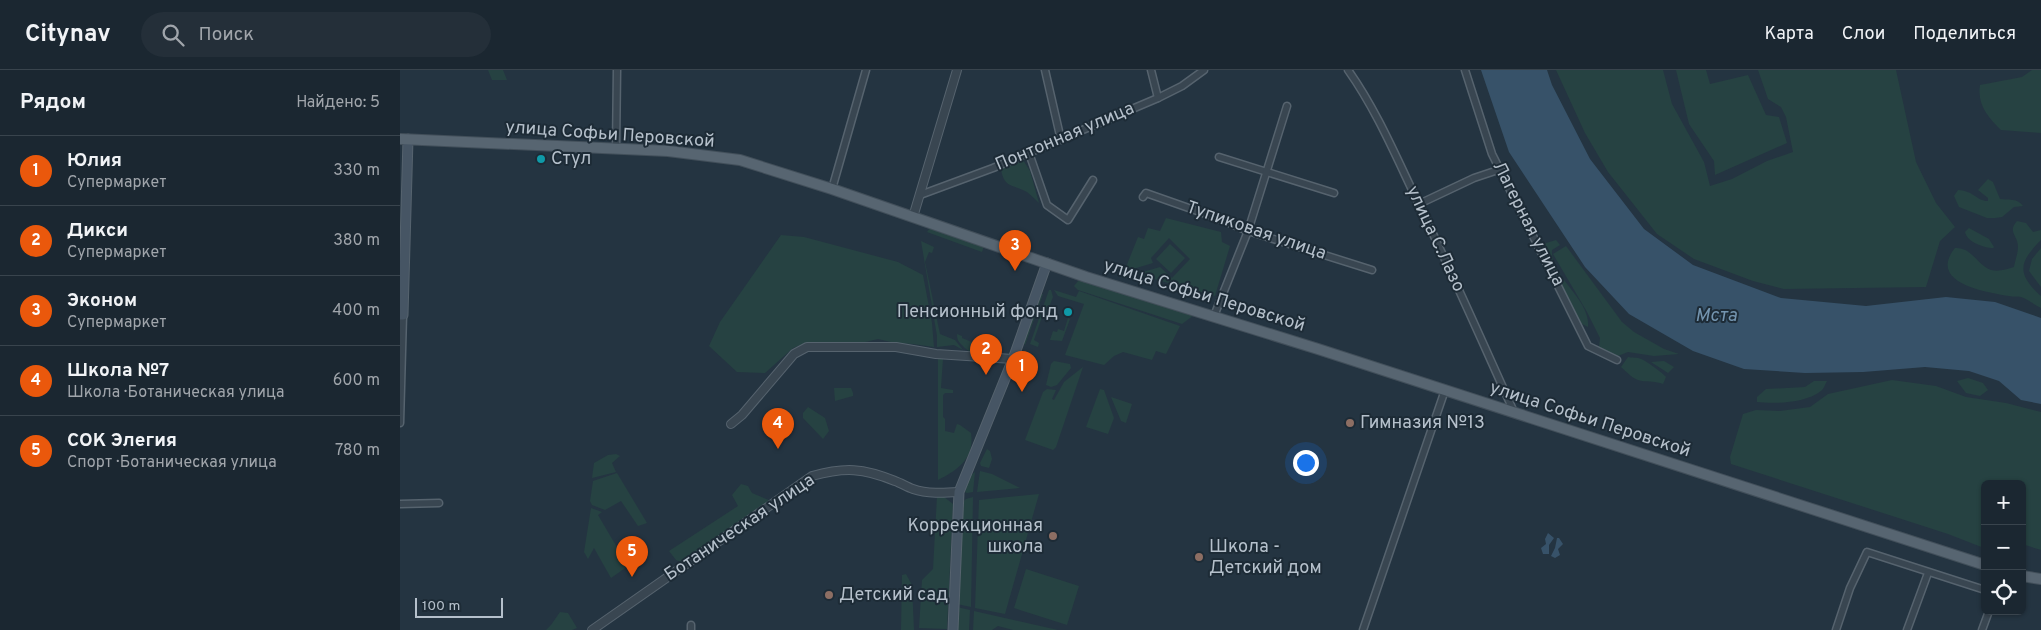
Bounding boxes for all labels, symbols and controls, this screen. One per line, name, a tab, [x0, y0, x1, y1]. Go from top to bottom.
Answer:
search box	[141, 12, 491, 57]
text: Citynav	[25, 20, 111, 50]
icon: search	[159, 21, 187, 49]
text: Поиск	[199, 23, 254, 47]
text: Карта	[1764, 23, 1814, 46]
text: Слои	[1842, 23, 1885, 46]
text: Поделиться	[1913, 23, 2016, 46]
text: Рядом	[20, 89, 86, 116]
text: Найдено: 5	[296, 93, 380, 113]
street label: Понтонная улица	[992, 97, 1138, 177]
street label: улица Софьи Перовской	[505, 116, 715, 154]
place label: Стул	[551, 148, 591, 171]
text: Юлия	[67, 149, 122, 173]
marker: Стул	[535, 153, 547, 165]
street label: Лагерная улица	[1487, 158, 1569, 290]
text: 1	[33, 161, 39, 181]
text: 330 m	[333, 161, 380, 181]
text: Супермаркет	[67, 173, 167, 193]
street label: улица С.Лазо	[1400, 182, 1470, 296]
street label: Тупиковая улица	[1183, 196, 1329, 266]
text: Дикси	[67, 219, 128, 243]
pin: 3	[999, 230, 1031, 271]
text: 2	[31, 231, 41, 251]
text: 380 m	[333, 231, 380, 251]
text: Супермаркет	[67, 243, 167, 263]
street label: улица Софьи Перовской	[1100, 254, 1308, 338]
text: Эконом	[67, 289, 137, 313]
text: 3	[31, 301, 41, 321]
text: 400 m	[332, 301, 380, 321]
place label: Пенсионный фонд	[897, 301, 1058, 324]
water label: Мста	[1695, 304, 1737, 328]
marker: Пенсионный фонд	[1062, 306, 1074, 318]
text: Супермаркет	[67, 313, 167, 333]
pin: 2	[970, 334, 1002, 375]
pin: 1	[1006, 351, 1038, 392]
text: Школа №7	[67, 359, 169, 383]
text: 4	[31, 371, 41, 391]
text: 600 m	[333, 371, 380, 391]
street label: улица Софьи Перовской	[1487, 377, 1693, 463]
text: Школа · Ботаническая улица	[67, 383, 285, 403]
pin: 4	[762, 408, 794, 449]
place label: Гимназия №13	[1360, 412, 1485, 435]
marker: Гимназия №13	[1344, 417, 1356, 429]
text: СОК Элегия	[67, 429, 177, 453]
text: 5	[31, 441, 41, 461]
text: 780 m	[335, 441, 380, 461]
your location	[1293, 450, 1319, 476]
text: Спорт · Ботаническая улица	[67, 453, 277, 473]
street label: Ботаническая улица	[660, 469, 820, 587]
map controls	[1981, 480, 2026, 615]
button: +	[1981, 480, 2026, 525]
place label: Коррекционная школа	[908, 515, 1043, 559]
button: −	[1981, 525, 2026, 570]
marker: Коррекционная школа	[1047, 530, 1059, 542]
pin: 5	[616, 536, 648, 577]
place label: Школа - Детский дом	[1209, 536, 1322, 580]
marker: Школа - Детский дом	[1193, 551, 1205, 563]
button: locate	[1981, 570, 2026, 615]
place label: Детский сад	[839, 584, 948, 607]
marker: Детский сад	[823, 589, 835, 601]
scale bar	[415, 595, 502, 618]
text: 100 m	[422, 598, 460, 615]

